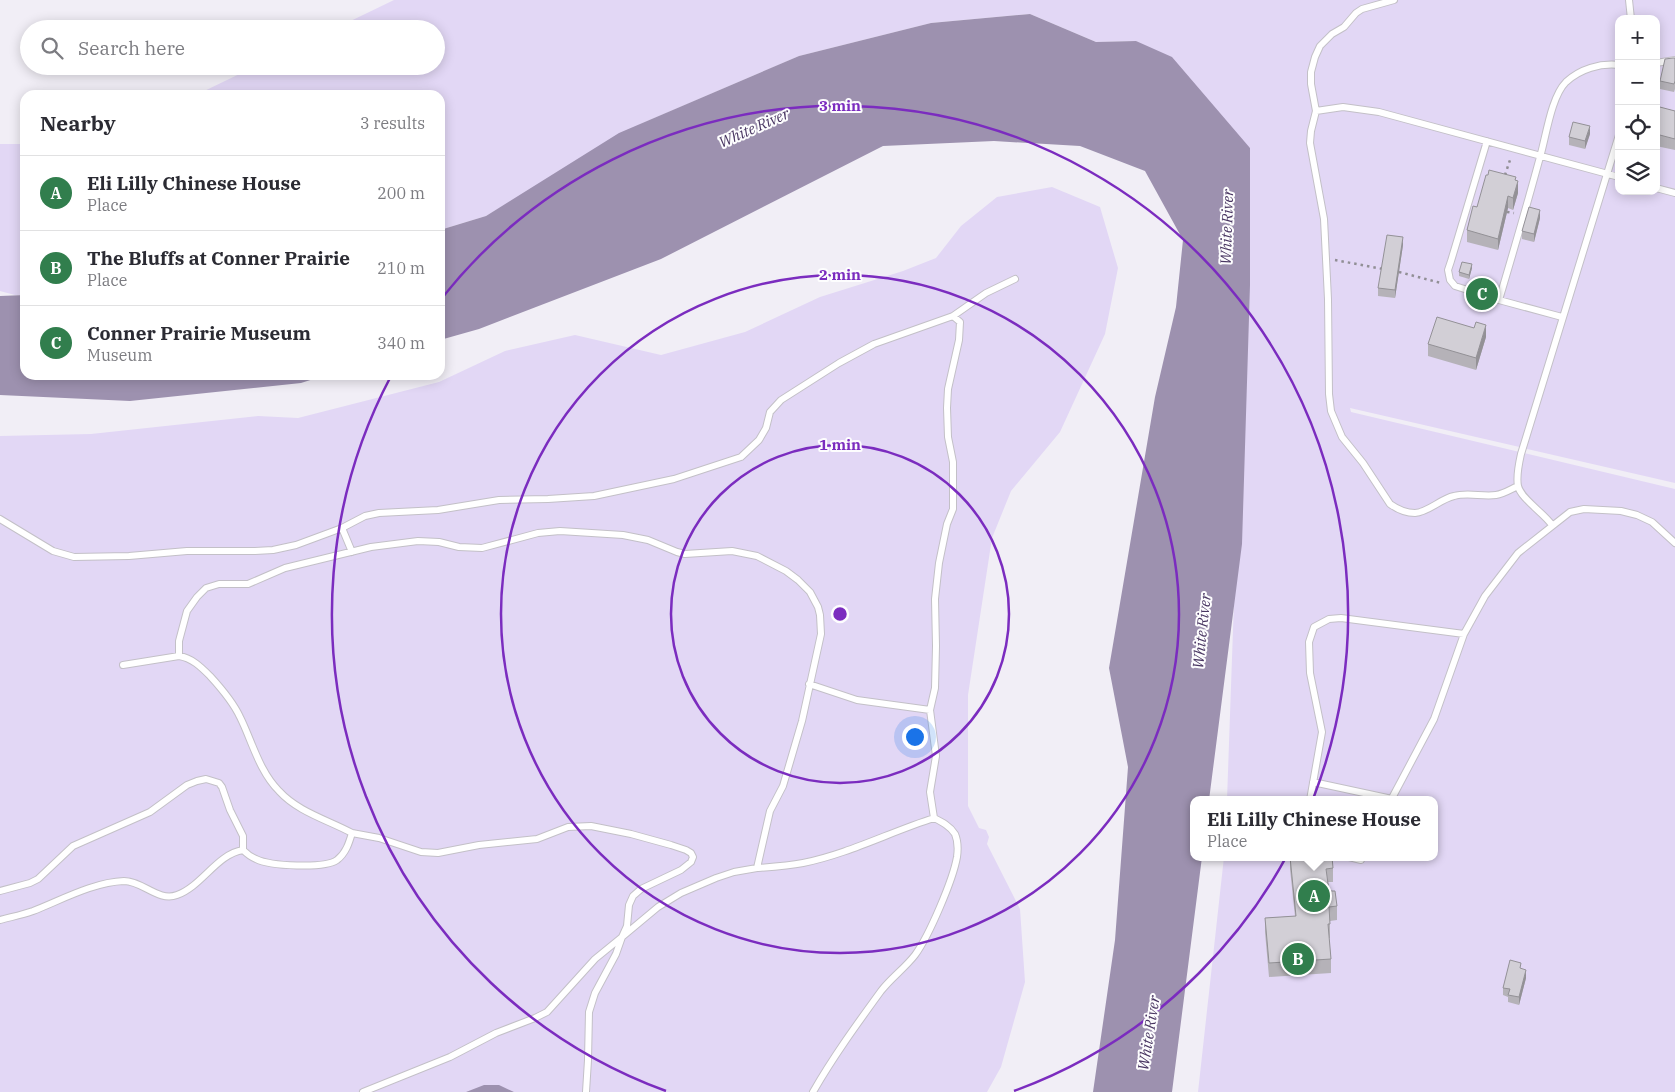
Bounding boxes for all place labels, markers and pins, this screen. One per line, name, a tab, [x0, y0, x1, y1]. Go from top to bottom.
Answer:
pin: C	[1466, 275, 1498, 313]
centre of rings	[831, 605, 849, 623]
pin: A	[1298, 877, 1330, 915]
pin: B	[1282, 940, 1314, 978]

